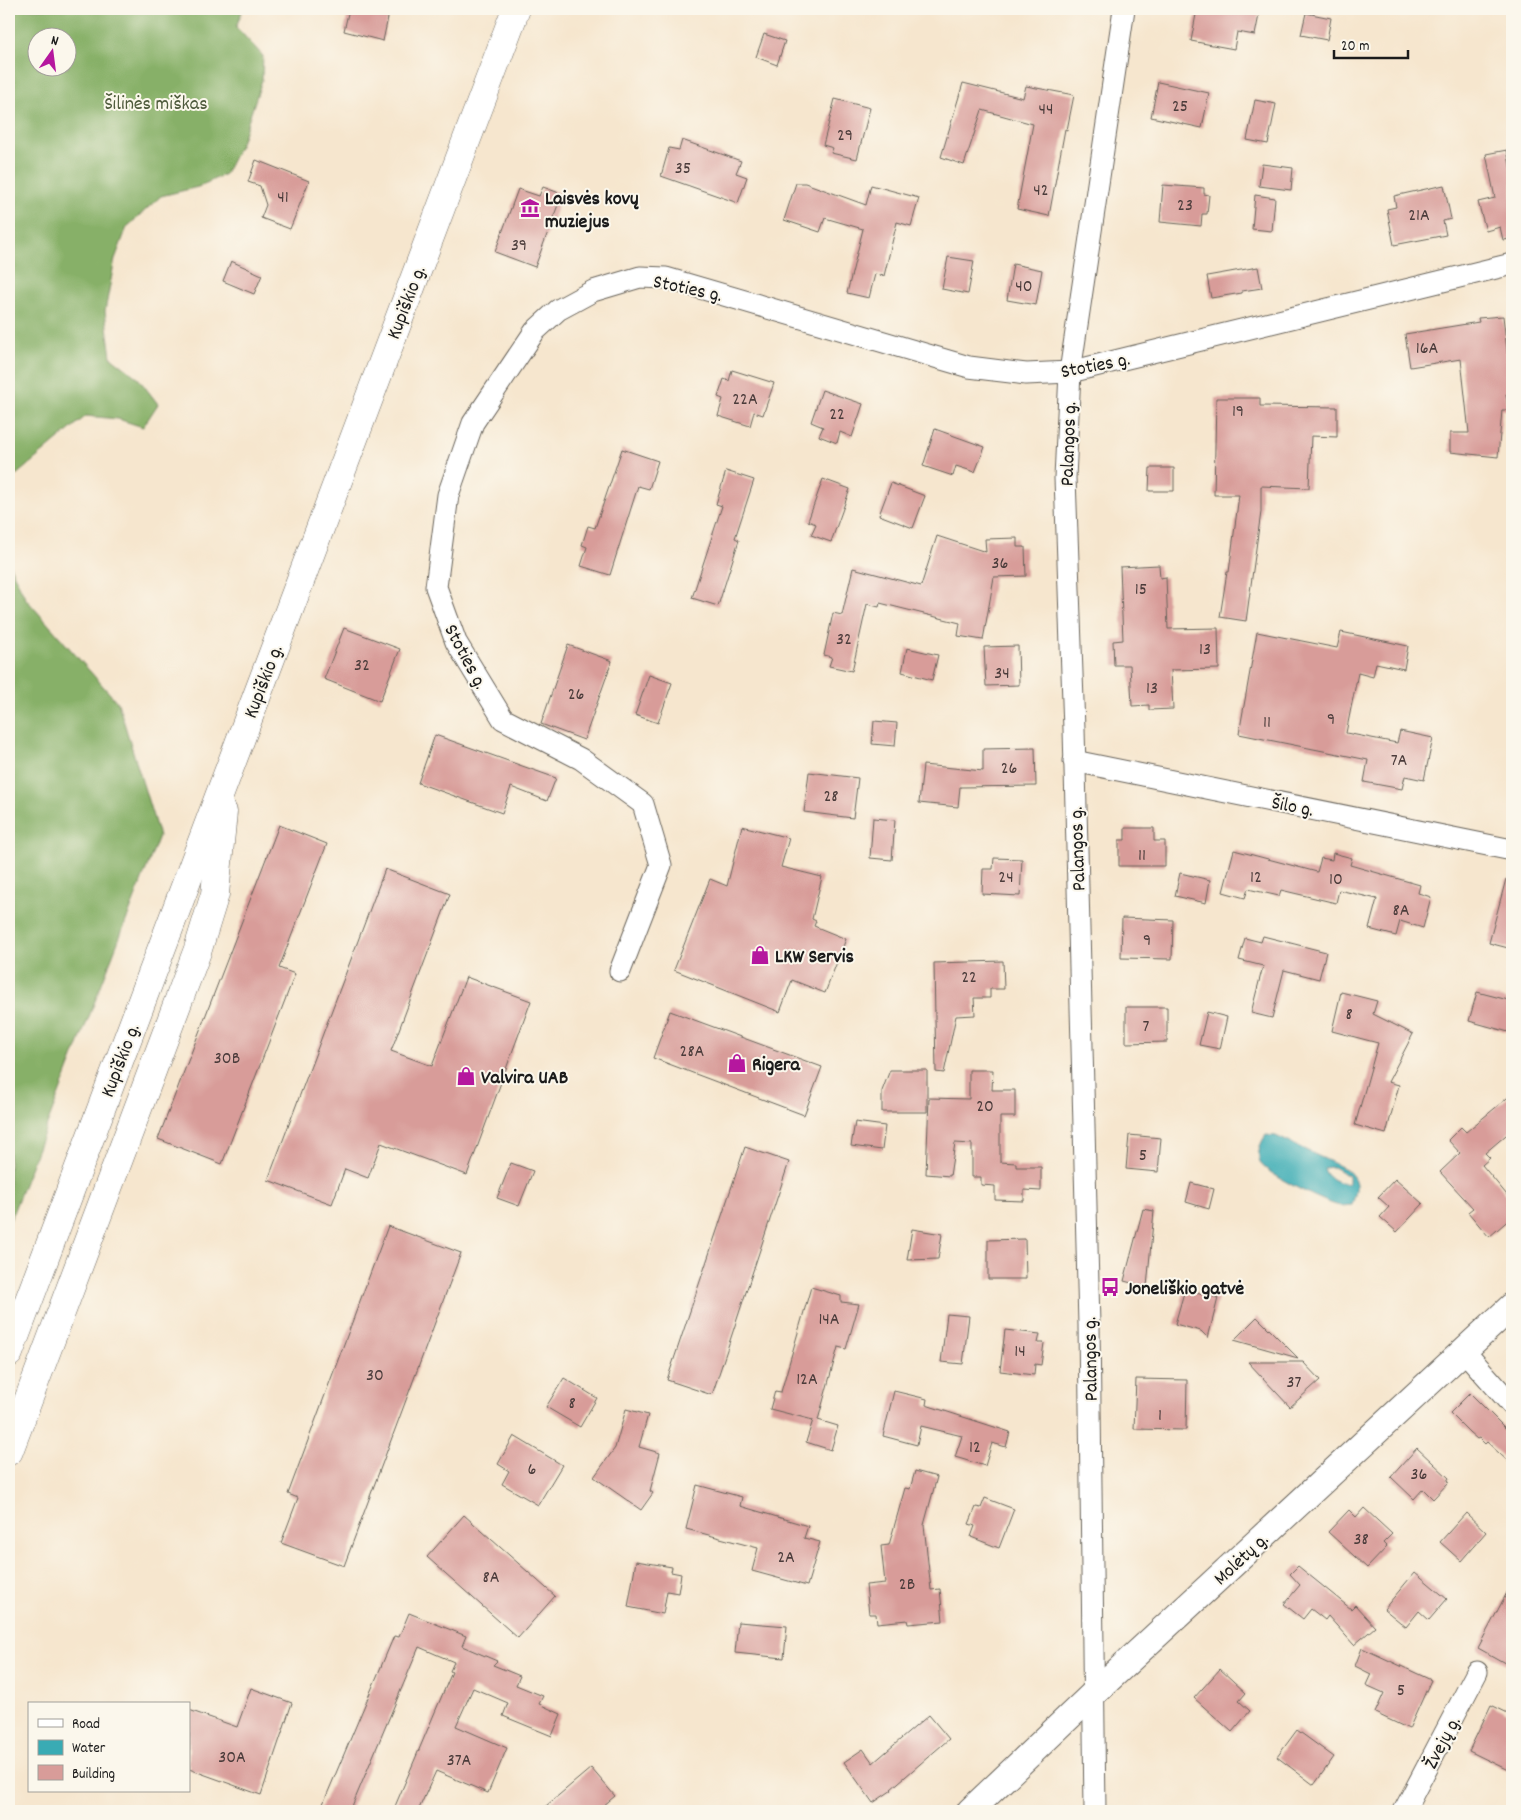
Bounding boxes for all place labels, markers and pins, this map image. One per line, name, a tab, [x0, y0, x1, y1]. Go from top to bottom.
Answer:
place label: Laisvės kovų muziejus	[545, 186, 639, 237]
museum icon: Laisvės kovų muziejus	[519, 197, 541, 219]
shop icon: LKW Servis	[749, 944, 771, 966]
place label: LKW Servis	[775, 944, 854, 972]
shop icon: Rigera	[726, 1052, 748, 1074]
place label: Rigera	[752, 1052, 800, 1080]
shop icon: Valvira UAB	[455, 1065, 477, 1087]
place label: Valvira UAB	[481, 1065, 568, 1093]
bus stop icon: Joneliškio gatvė	[1099, 1276, 1121, 1298]
place label: Joneliškio gatvė	[1125, 1276, 1244, 1304]

